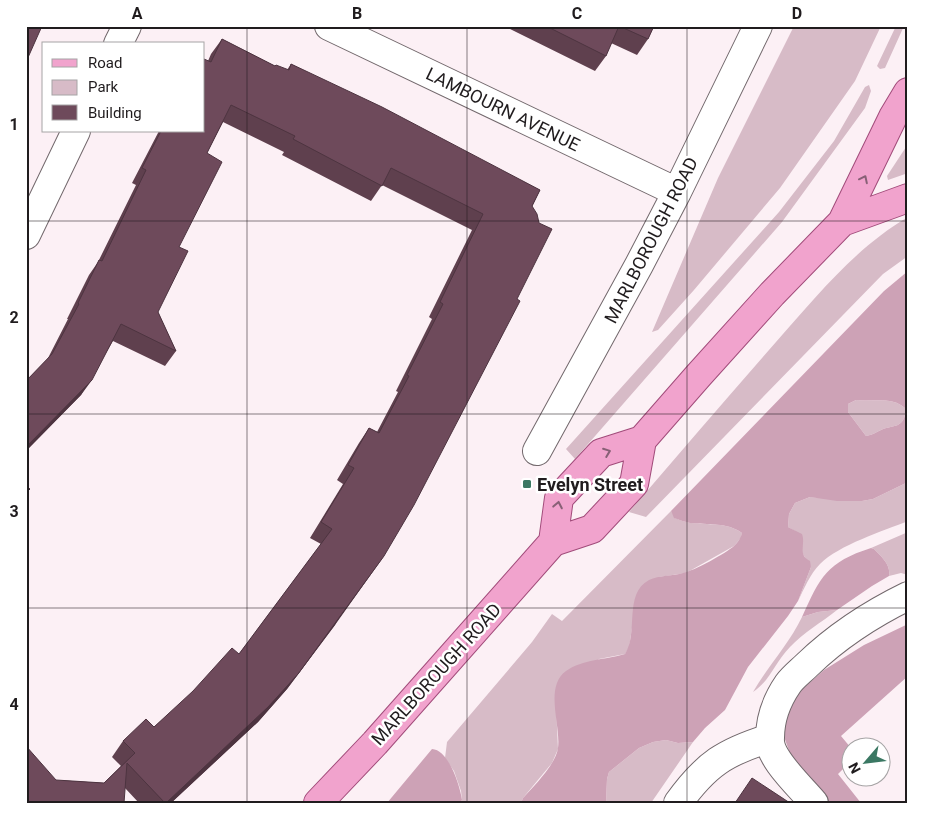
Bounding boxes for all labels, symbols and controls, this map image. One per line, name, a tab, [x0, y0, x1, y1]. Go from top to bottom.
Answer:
text: A	[132, 4, 143, 23]
text: B	[352, 4, 362, 23]
text: C	[572, 4, 582, 23]
text: D	[792, 4, 802, 23]
legend	[42, 42, 205, 132]
text: Road	[88, 54, 122, 72]
street label: LAMBOURN AVENUE	[423, 63, 583, 155]
text: Park	[88, 78, 119, 96]
text: Building	[88, 104, 142, 122]
text: 1	[9, 115, 19, 134]
street label: MARLBOROUGH ROAD	[600, 153, 702, 327]
one-way arrow	[857, 175, 867, 184]
text: 2	[9, 308, 19, 327]
one-way arrow	[602, 448, 611, 458]
place label: Evelyn Street	[537, 474, 643, 495]
marker: Evelyn Street	[521, 478, 533, 490]
one-way arrow	[553, 501, 563, 510]
text: 3	[9, 502, 19, 521]
street label: MARLBOROUGH ROAD	[367, 599, 505, 749]
text: 4	[9, 695, 19, 714]
north arrow	[842, 736, 892, 786]
text: N	[845, 760, 864, 776]

